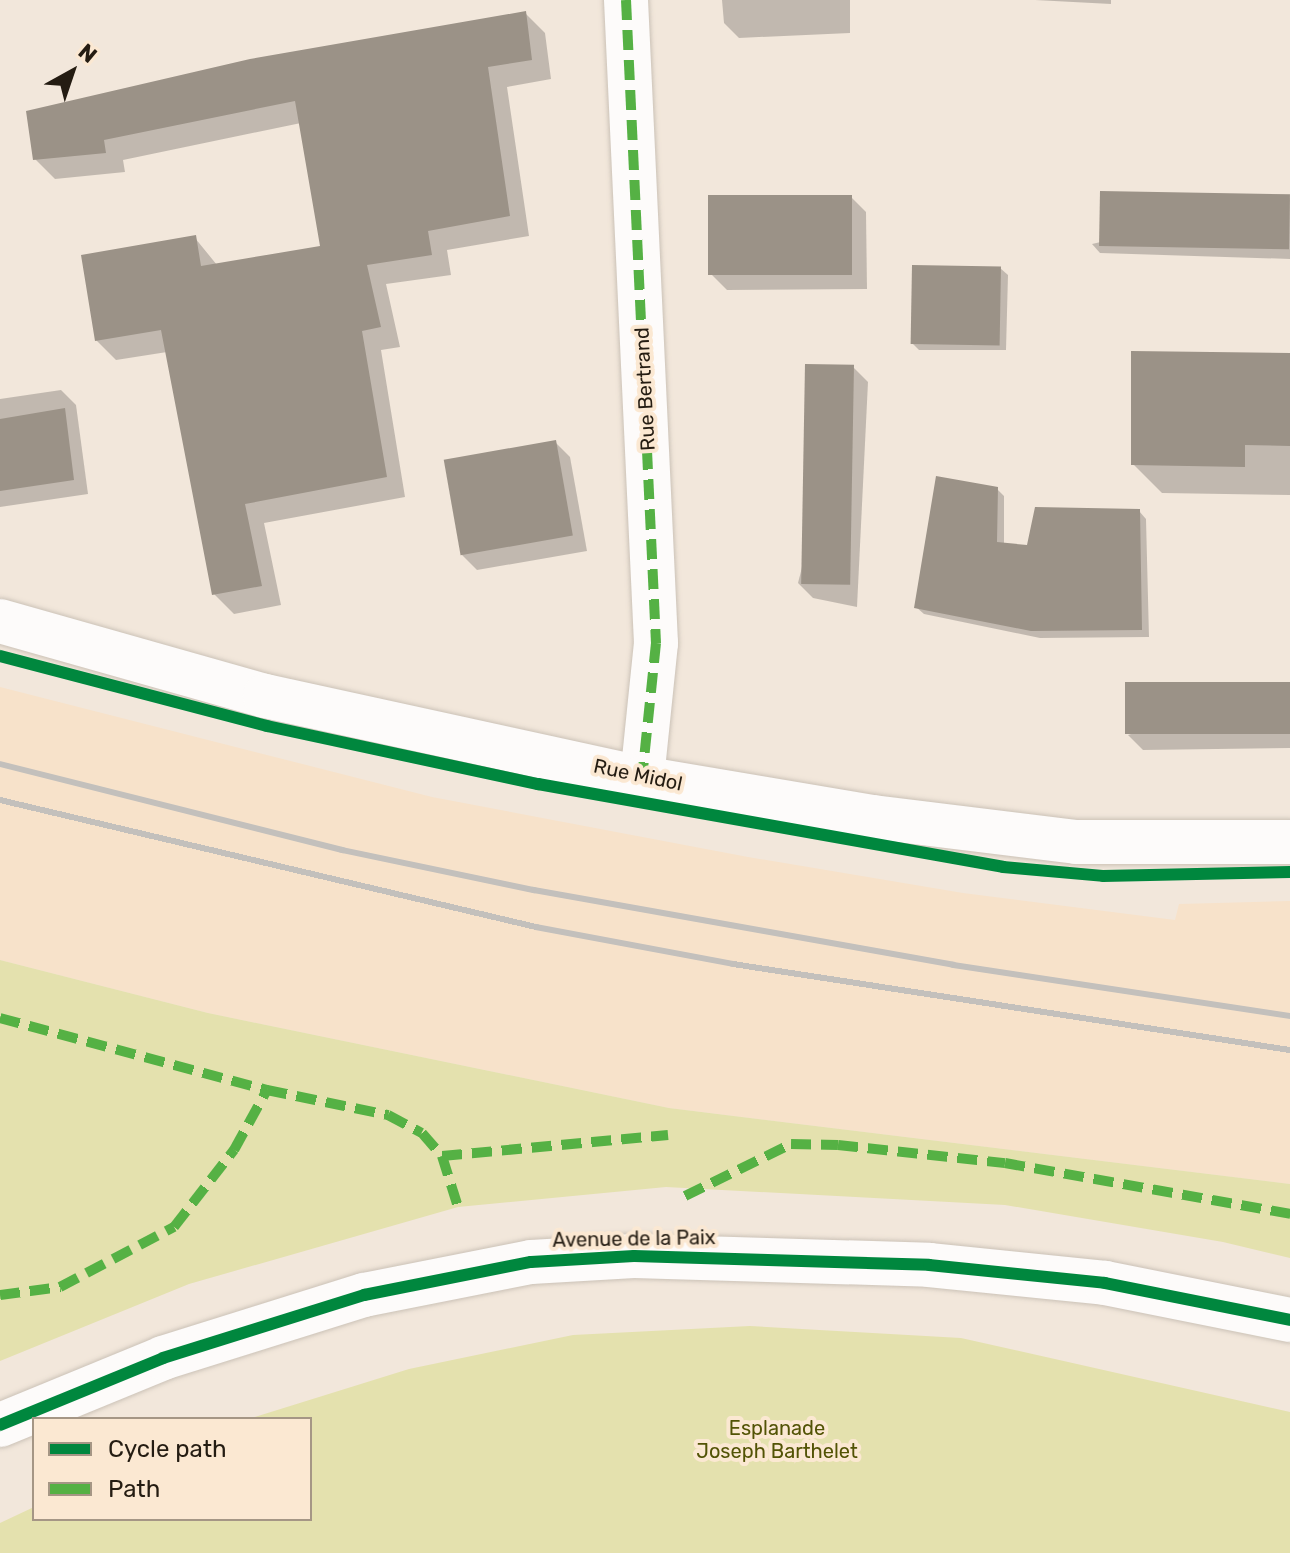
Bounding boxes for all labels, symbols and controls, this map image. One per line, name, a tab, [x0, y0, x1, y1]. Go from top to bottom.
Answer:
north arrow	[32, 32, 112, 112]
text: N	[73, 38, 102, 69]
street label: Rue Bertrand	[630, 327, 660, 451]
street label: Rue Midol	[591, 754, 685, 796]
street label: Avenue de la Paix	[552, 1226, 716, 1252]
legend	[32, 1417, 312, 1521]
park label: Esplanade Joseph Barthelet	[696, 1417, 858, 1464]
text: Cycle path	[108, 1435, 227, 1463]
text: Path	[108, 1475, 160, 1503]

